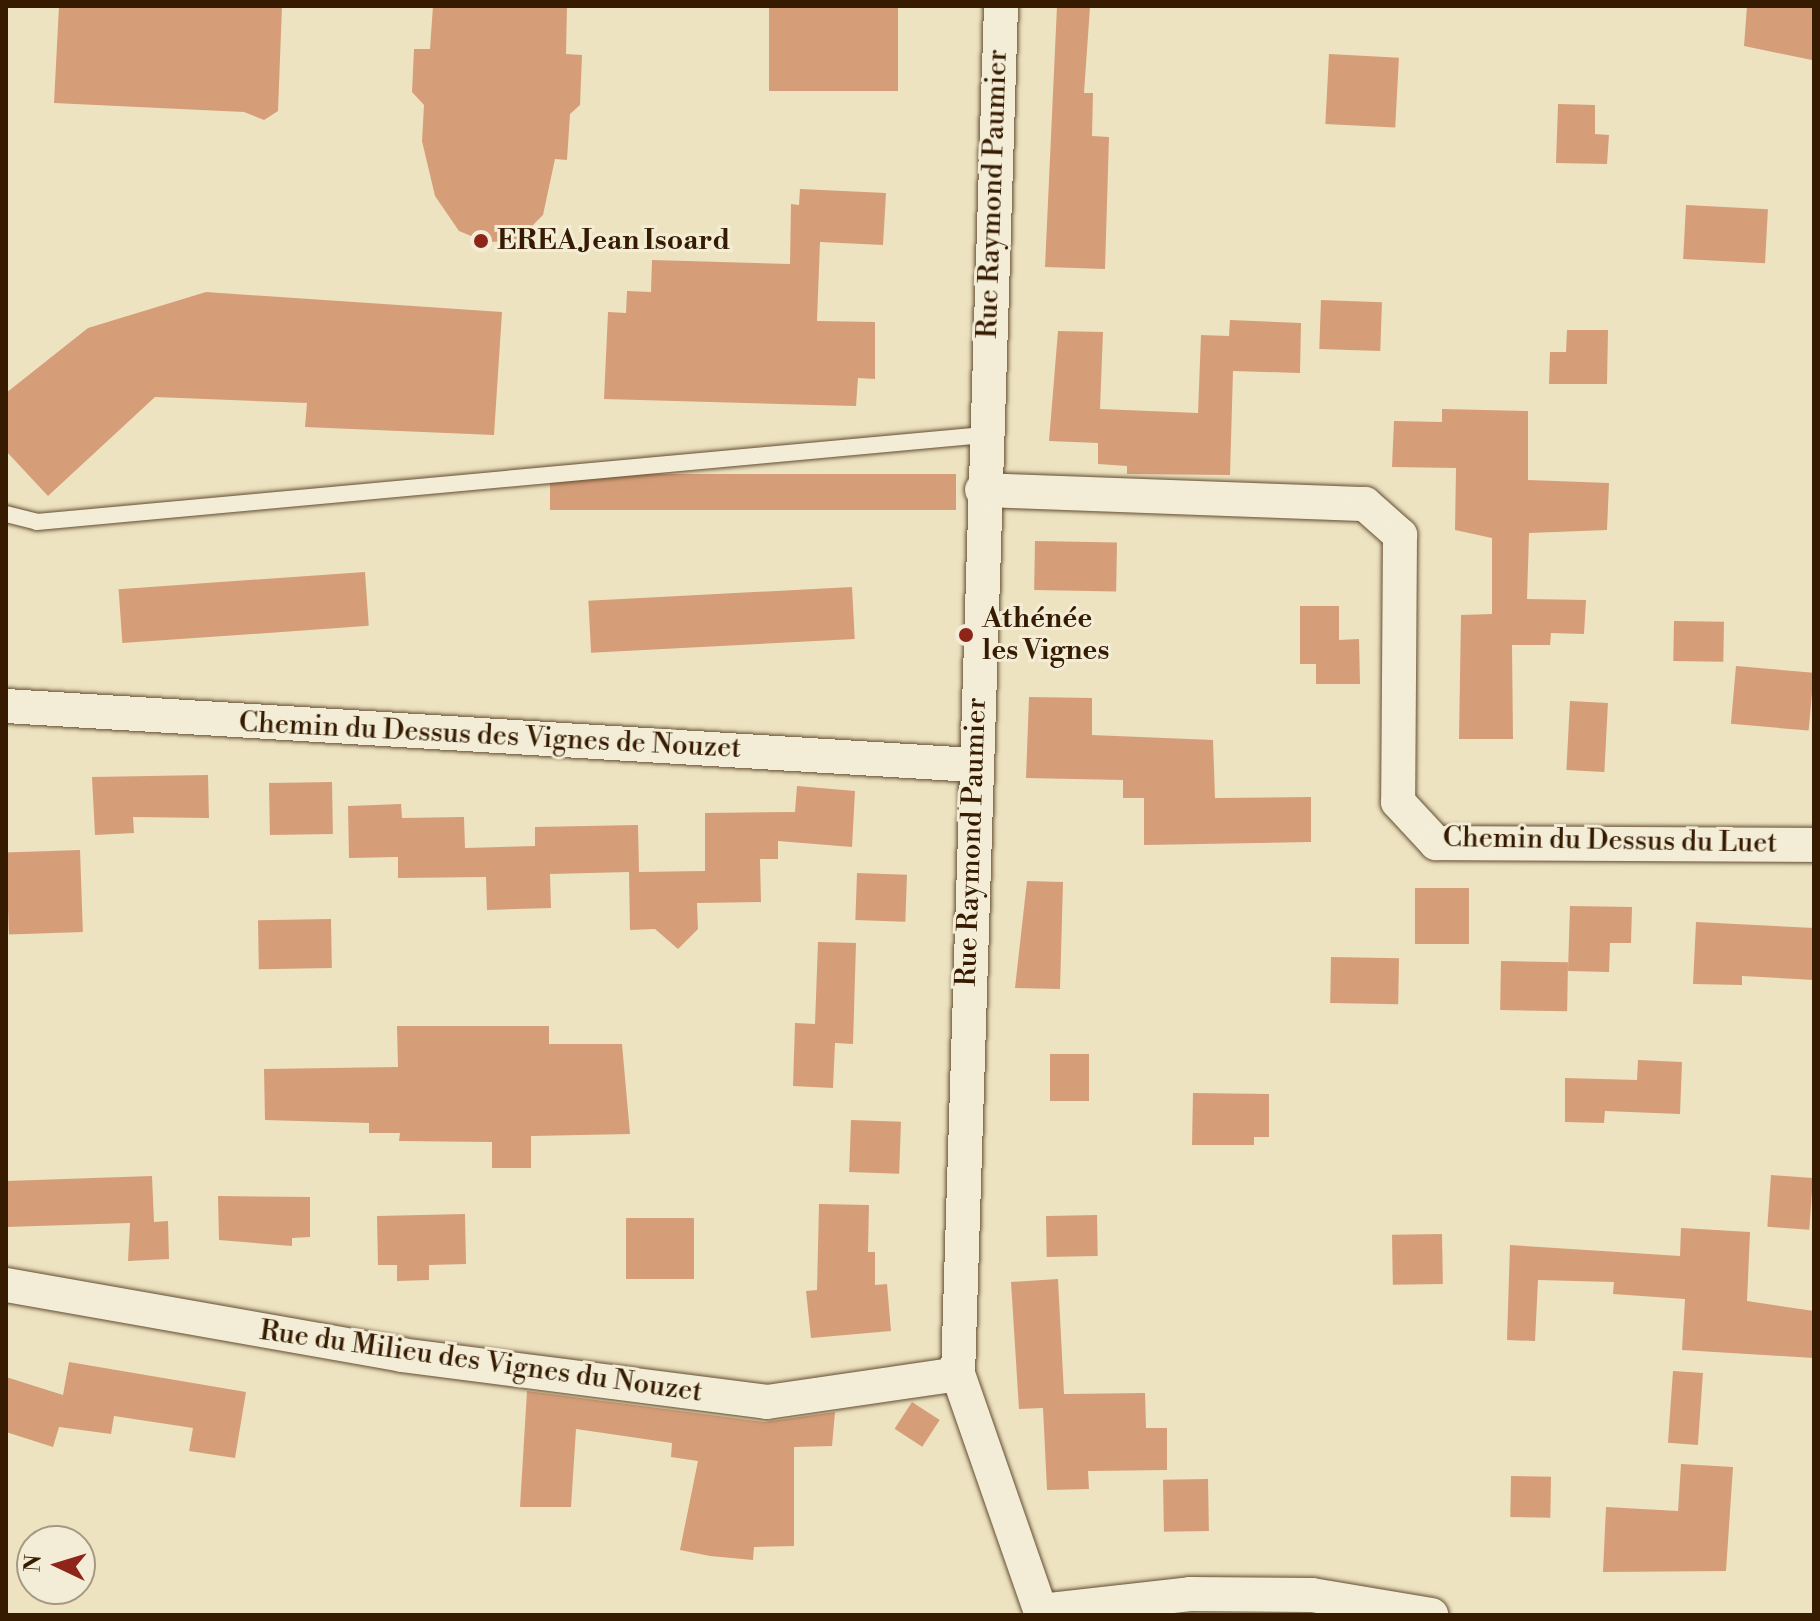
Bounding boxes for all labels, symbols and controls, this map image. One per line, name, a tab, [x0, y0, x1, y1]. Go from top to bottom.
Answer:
street label: Rue Raymond Paumier	[971, 49, 1015, 339]
place label: EREA Jean Isoard	[497, 224, 730, 258]
marker: EREA Jean Isoard	[472, 232, 490, 250]
place label: Athénée les Vignes	[982, 602, 1109, 668]
marker: Athénée les Vignes	[957, 626, 975, 644]
street label: Rue Raymond Paumier	[950, 697, 994, 987]
street label: Chemin du Dessus des Vignes de Nouzet	[238, 706, 742, 766]
street label: Chemin du Dessus du Luet	[1442, 821, 1778, 861]
street label: Rue du Milieu des Vignes du Nouzet	[258, 1314, 704, 1410]
north arrow	[16, 1525, 96, 1605]
text: N	[19, 1554, 48, 1573]

